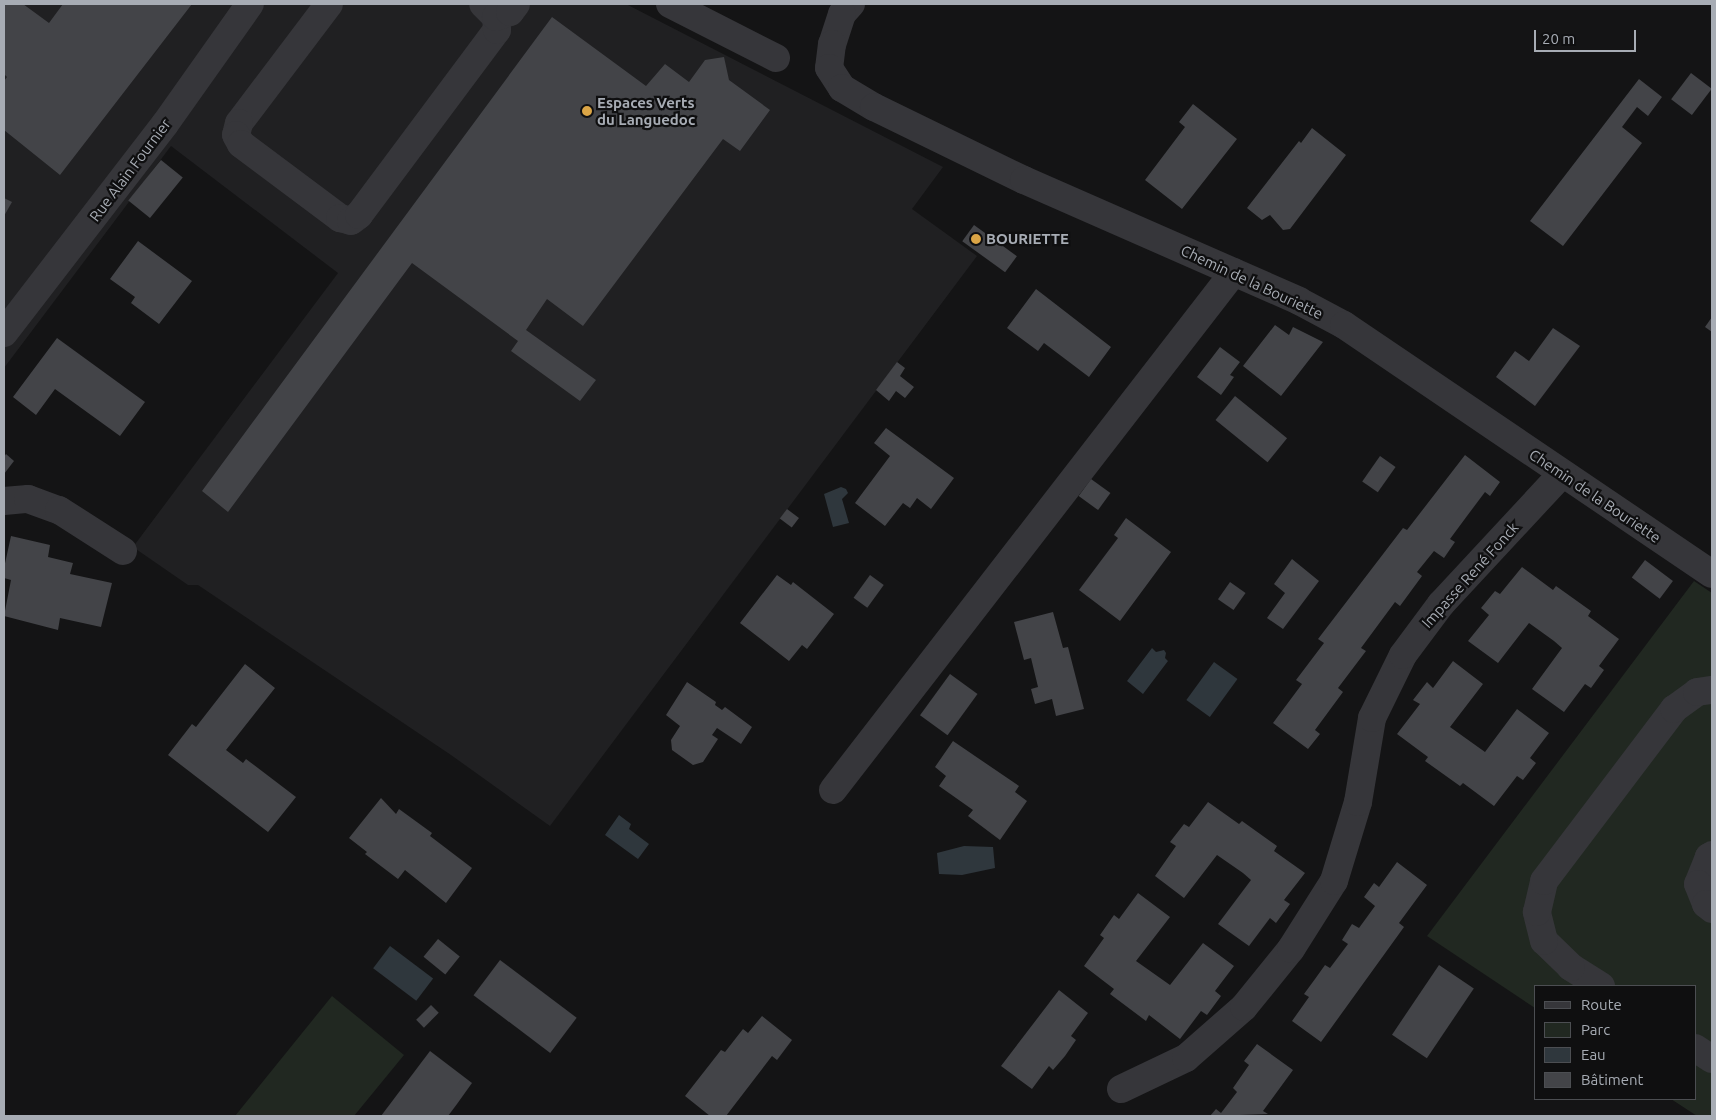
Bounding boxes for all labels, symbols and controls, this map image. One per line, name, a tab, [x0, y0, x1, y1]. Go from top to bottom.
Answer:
scale bar	[1536, 20, 1638, 52]
text: 20 m	[1542, 30, 1575, 47]
place label: Espaces Verts du Languedoc	[597, 93, 695, 128]
marker: Espaces Verts du Languedoc	[581, 105, 593, 117]
street label: Rue Alain Fournier	[86, 115, 174, 225]
place label: BOURIETTE	[986, 230, 1069, 248]
marker: BOURIETTE	[970, 233, 982, 245]
street label: Chemin de la Bouriette	[1178, 241, 1326, 323]
street label: Chemin de la Bouriette	[1526, 445, 1664, 547]
street label: Impasse René Fonck	[1418, 519, 1522, 631]
legend	[1534, 985, 1696, 1100]
text: Route	[1581, 996, 1622, 1013]
text: Parc	[1581, 1021, 1610, 1038]
text: Eau	[1581, 1046, 1606, 1063]
text: Bâtiment	[1581, 1071, 1643, 1088]

